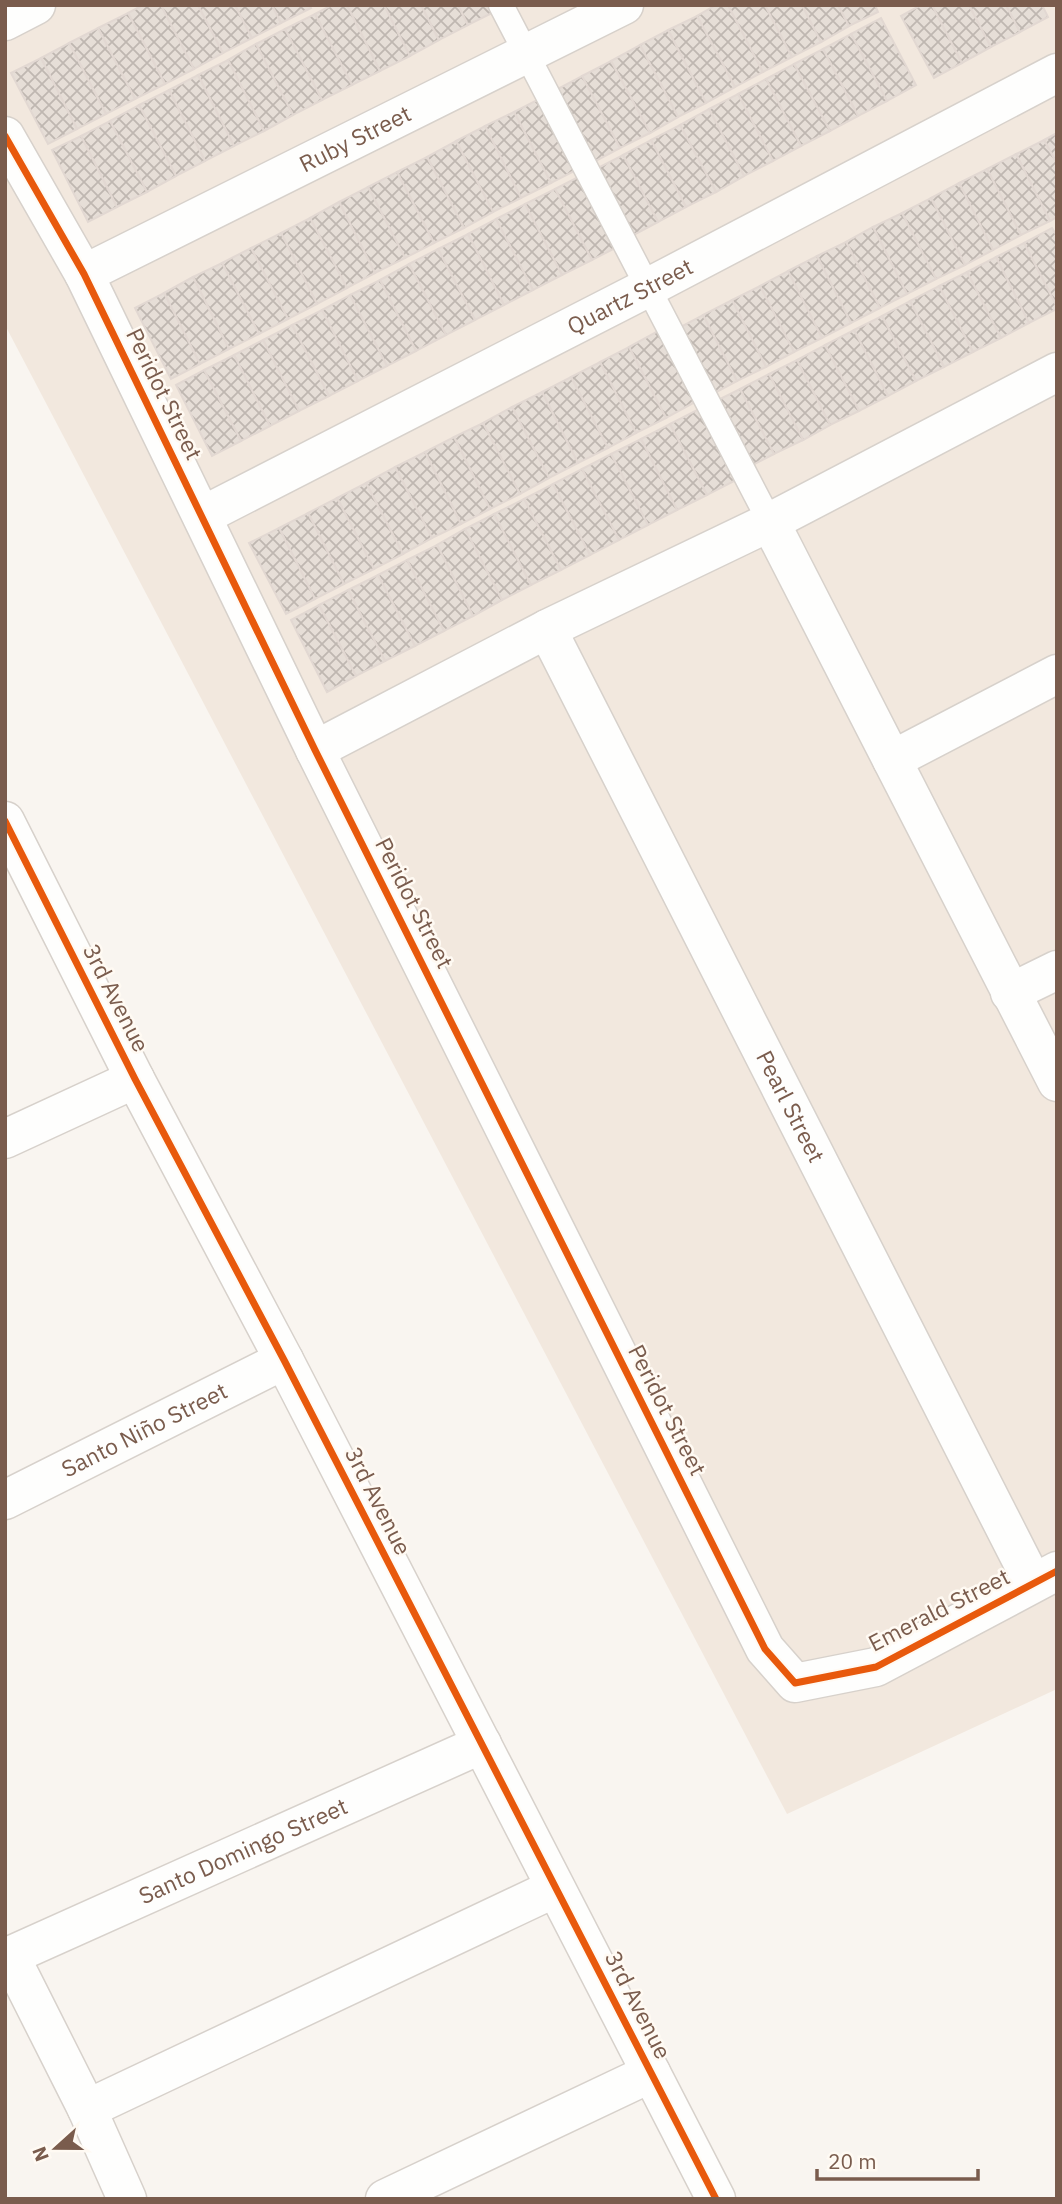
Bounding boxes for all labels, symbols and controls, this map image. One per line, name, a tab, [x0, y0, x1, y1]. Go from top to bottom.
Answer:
street label: Ruby Street	[294, 98, 416, 178]
street label: Quartz Street	[562, 251, 698, 340]
street label: Peridot Street	[120, 323, 210, 464]
street label: Peridot Street	[369, 832, 461, 973]
street label: 3rd Avenue	[77, 938, 157, 1057]
street label: Pearl Street	[750, 1045, 832, 1167]
street label: Peridot Street	[622, 1339, 714, 1480]
street label: Santo Niño Street	[56, 1375, 232, 1483]
street label: 3rd Avenue	[339, 1441, 419, 1560]
street label: Emerald Street	[863, 1561, 1014, 1658]
street label: Santo Domingo Street	[134, 1790, 352, 1910]
street label: 3rd Avenue	[599, 1945, 679, 2064]
north arrow	[21, 2113, 91, 2183]
scale bar	[817, 2138, 978, 2182]
text: N	[26, 2143, 54, 2165]
text: 20 m	[828, 2147, 877, 2175]

